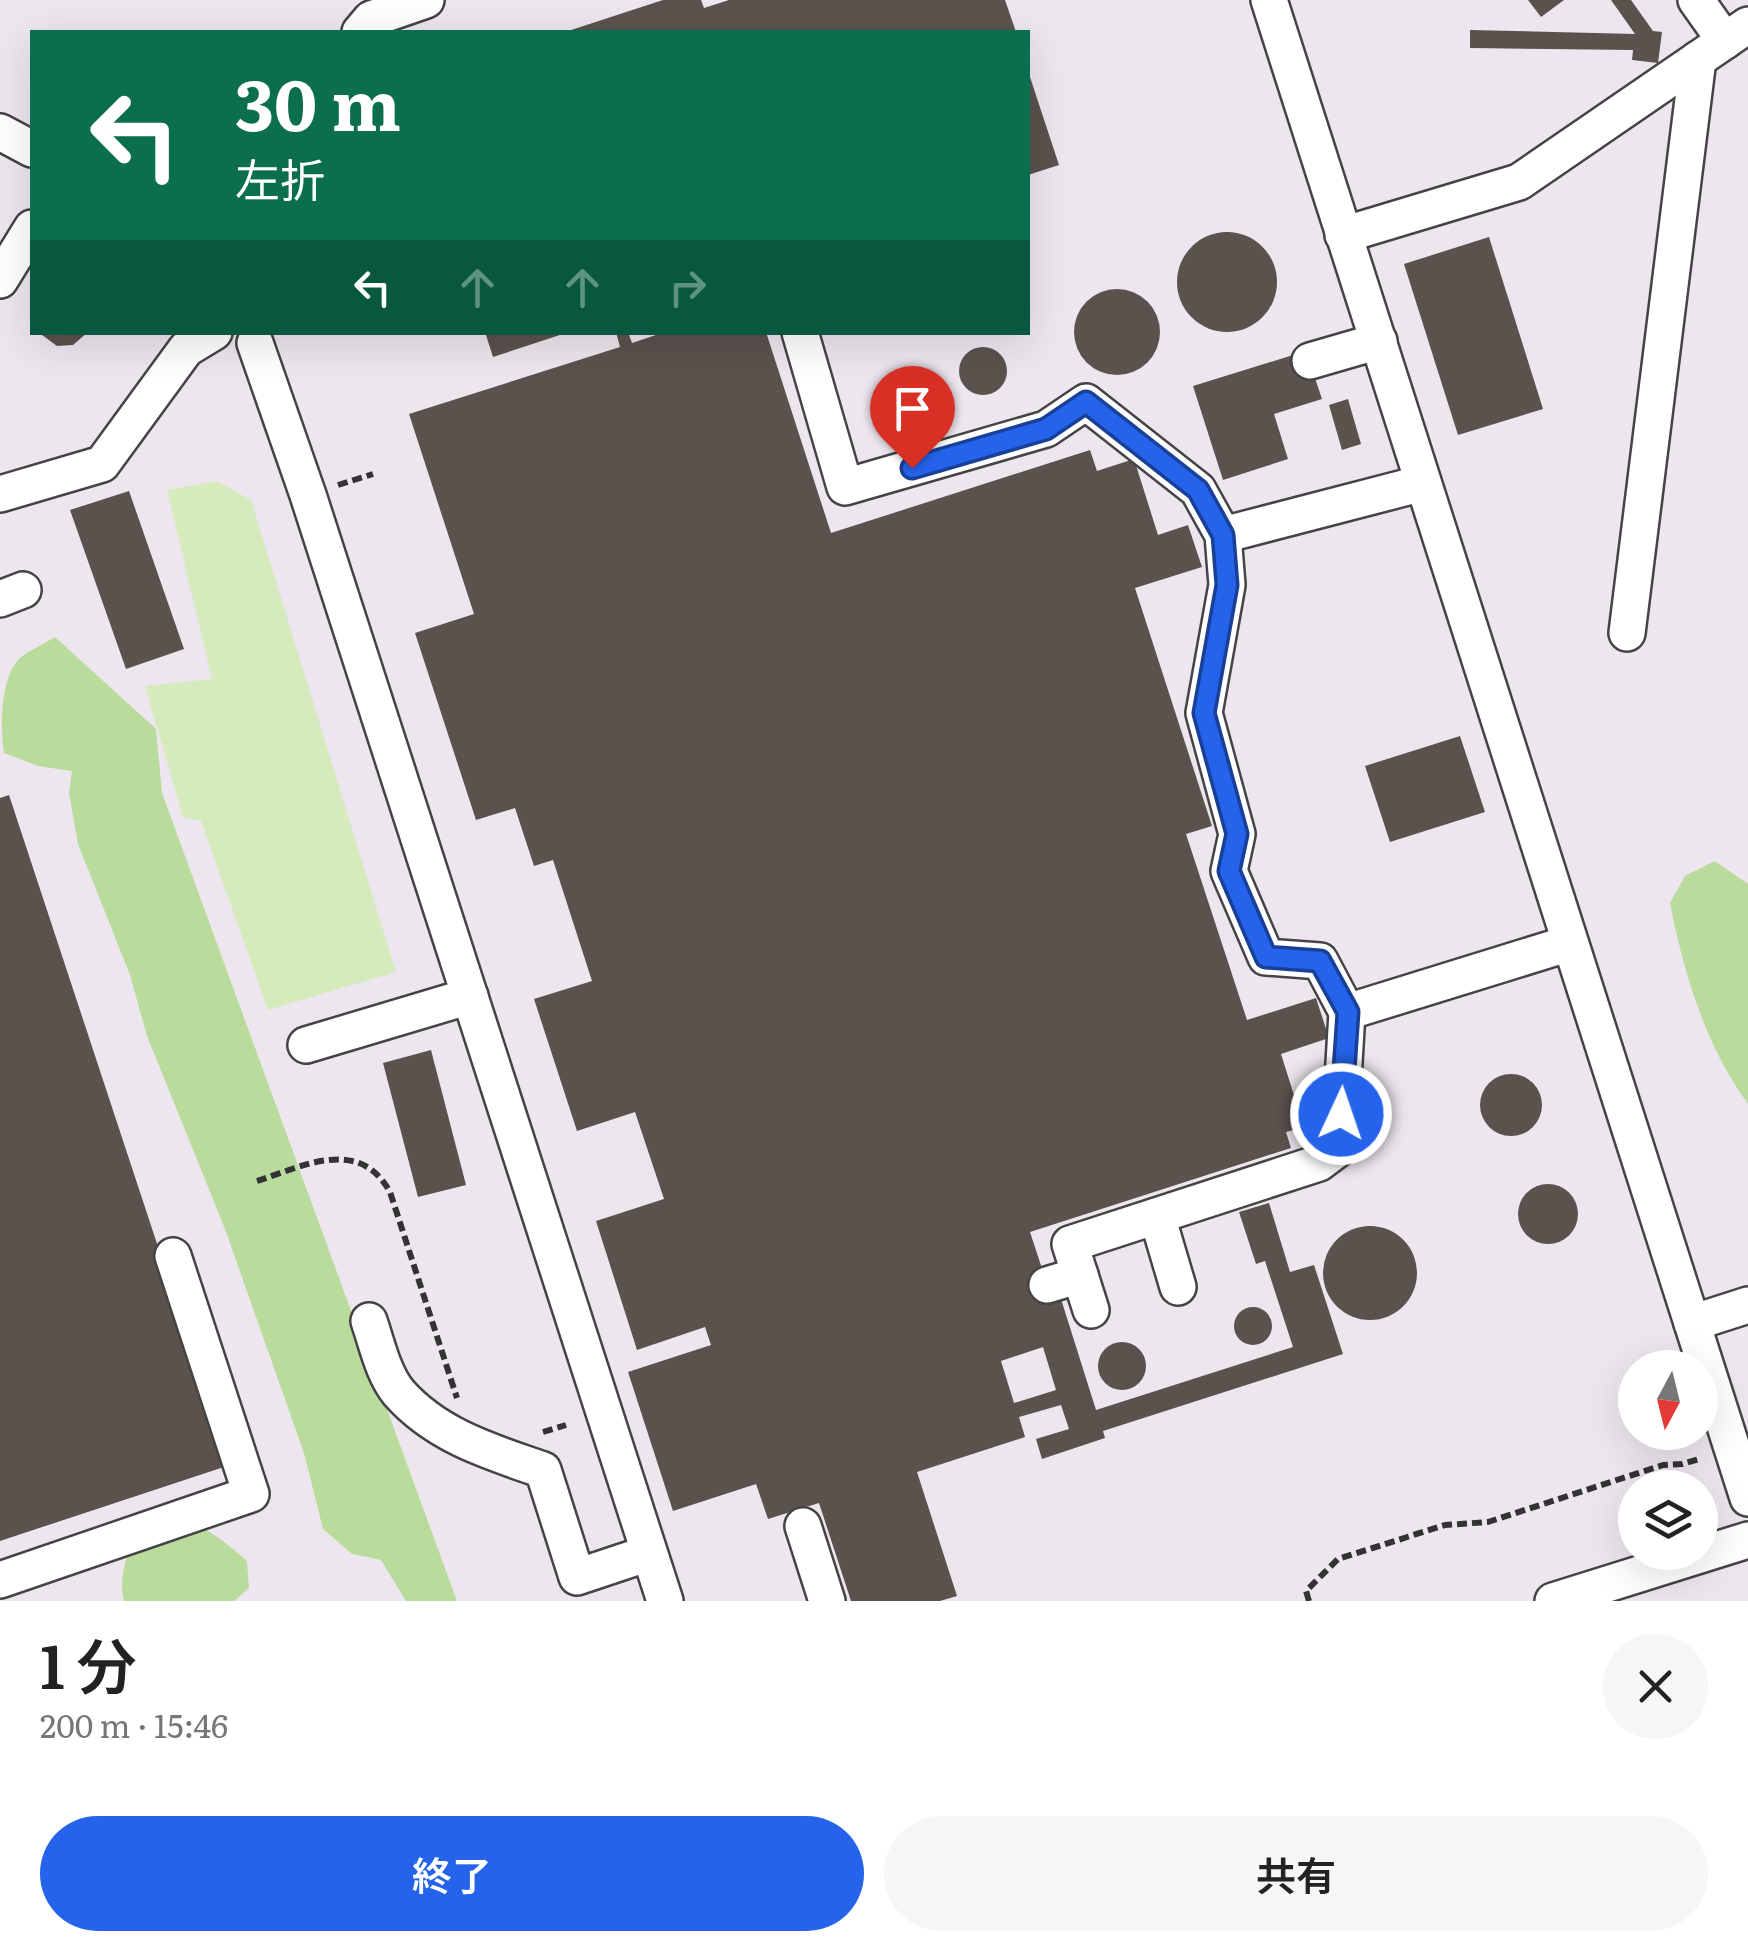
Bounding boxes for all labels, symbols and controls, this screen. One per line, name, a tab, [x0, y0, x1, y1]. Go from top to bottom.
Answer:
text: 30 m	[235, 49, 401, 153]
icon: left	[70, 70, 200, 200]
text: 左折	[235, 144, 325, 211]
icon: left	[345, 260, 400, 315]
icon: ahead	[450, 260, 505, 315]
icon: ahead	[555, 260, 610, 315]
icon: right	[660, 260, 715, 315]
pin	[870, 366, 955, 469]
icon: arrive	[885, 381, 940, 436]
position arrow	[1289, 1062, 1393, 1166]
north arrow	[1618, 1350, 1718, 1450]
map controls	[1618, 1350, 1718, 1570]
button: layers	[1618, 1470, 1718, 1570]
text: 1 分	[40, 1618, 137, 1707]
button: close	[1603, 1634, 1708, 1739]
text: 200 m · 15:46	[40, 1700, 228, 1748]
button: 終了	[40, 1816, 864, 1931]
button: 共有	[884, 1816, 1708, 1931]

